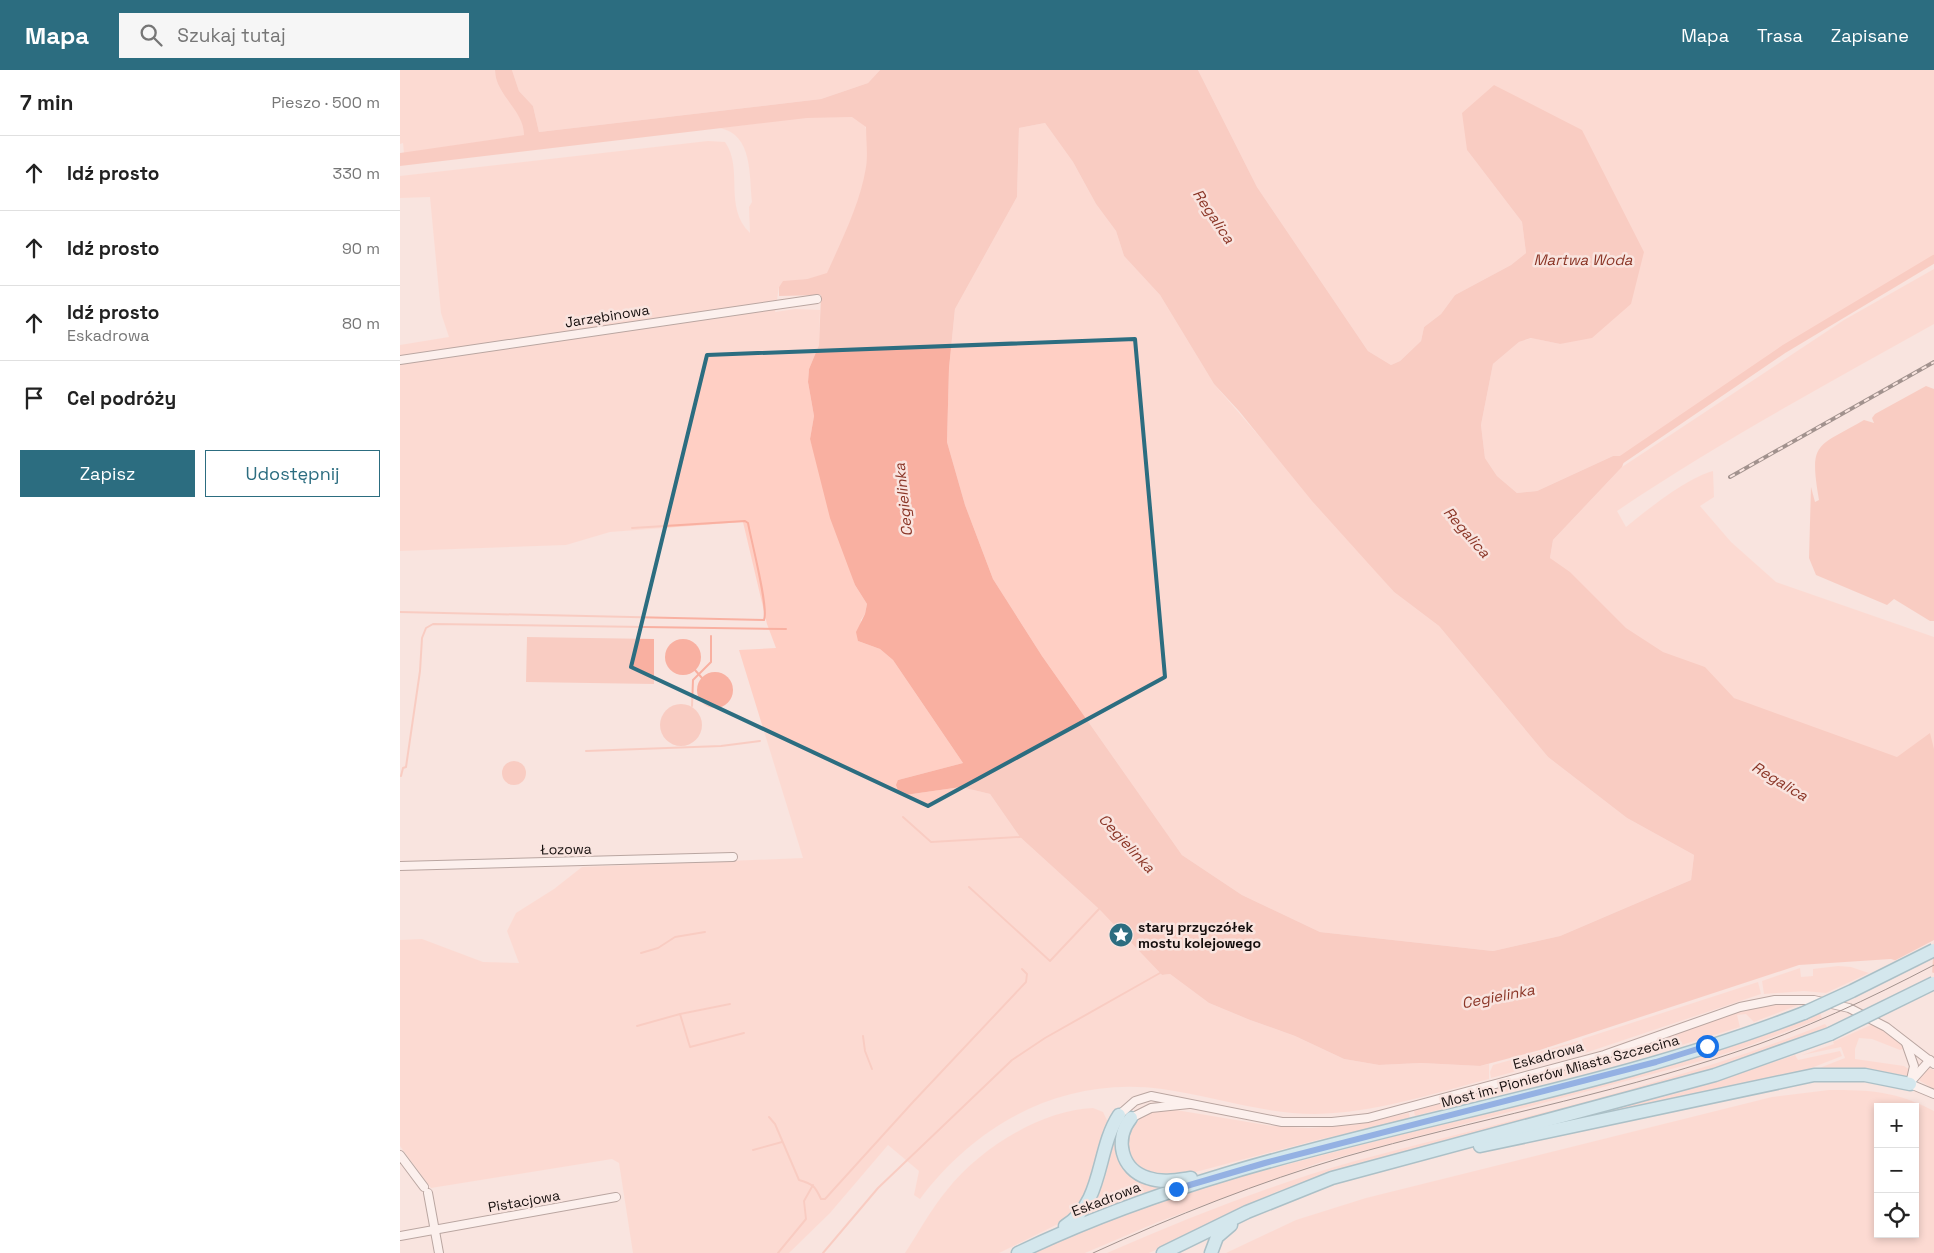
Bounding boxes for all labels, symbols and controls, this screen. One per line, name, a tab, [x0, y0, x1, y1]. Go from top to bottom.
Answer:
search box	[119, 13, 469, 58]
text: Mapa	[25, 20, 89, 51]
icon: search	[137, 21, 165, 49]
text: Szukaj tutaj	[177, 23, 286, 48]
text: Mapa	[1681, 24, 1729, 47]
text: Trasa	[1757, 24, 1803, 47]
text: Zapisane	[1831, 24, 1909, 47]
text: 7 min	[20, 89, 73, 116]
text: Pieszo · 500 m	[271, 92, 380, 113]
icon: ahead	[20, 159, 48, 187]
text: Idź prosto	[67, 161, 159, 186]
text: 330 m	[333, 163, 380, 184]
water label: Regalica	[1189, 185, 1239, 247]
icon: ahead	[20, 234, 48, 262]
text: Idź prosto	[67, 236, 159, 261]
text: 90 m	[342, 238, 380, 259]
water label: Martwa Woda	[1534, 250, 1633, 269]
text: Idź prosto	[67, 300, 159, 325]
street label: Jarzębinowa	[563, 300, 651, 332]
icon: ahead	[20, 309, 48, 337]
text: 80 m	[342, 313, 380, 334]
text: Eskadrowa	[67, 325, 150, 346]
icon: arrive	[20, 384, 48, 412]
text: Cel podróży	[67, 386, 176, 411]
button: Zapisz	[20, 450, 195, 497]
button: Udostępnij	[205, 450, 380, 497]
water label: Cegielinka	[890, 462, 916, 538]
water label: Regalica	[1440, 503, 1495, 562]
water label: Regalica	[1749, 757, 1812, 805]
water label: Cegielinka	[1095, 810, 1159, 877]
street label: Łozowa	[540, 840, 592, 858]
place label: stary przyczółek mostu kolejowego	[1138, 918, 1261, 952]
place icon: stary przyczółek mostu kolejowego	[1108, 922, 1134, 948]
water label: Cegielinka	[1460, 980, 1536, 1012]
street label: Most im. Pionierów Miasta Szczecina	[1439, 1031, 1681, 1111]
route start	[1696, 1035, 1719, 1058]
street label: Eskadrowa	[1511, 1037, 1585, 1073]
map controls	[1874, 1103, 1919, 1238]
button: +	[1874, 1103, 1919, 1148]
button: −	[1874, 1148, 1919, 1193]
street label: Eskadrowa	[1069, 1178, 1143, 1220]
route end	[1165, 1178, 1188, 1201]
street label: Pistacjowa	[487, 1186, 561, 1216]
button: locate	[1874, 1193, 1919, 1238]

